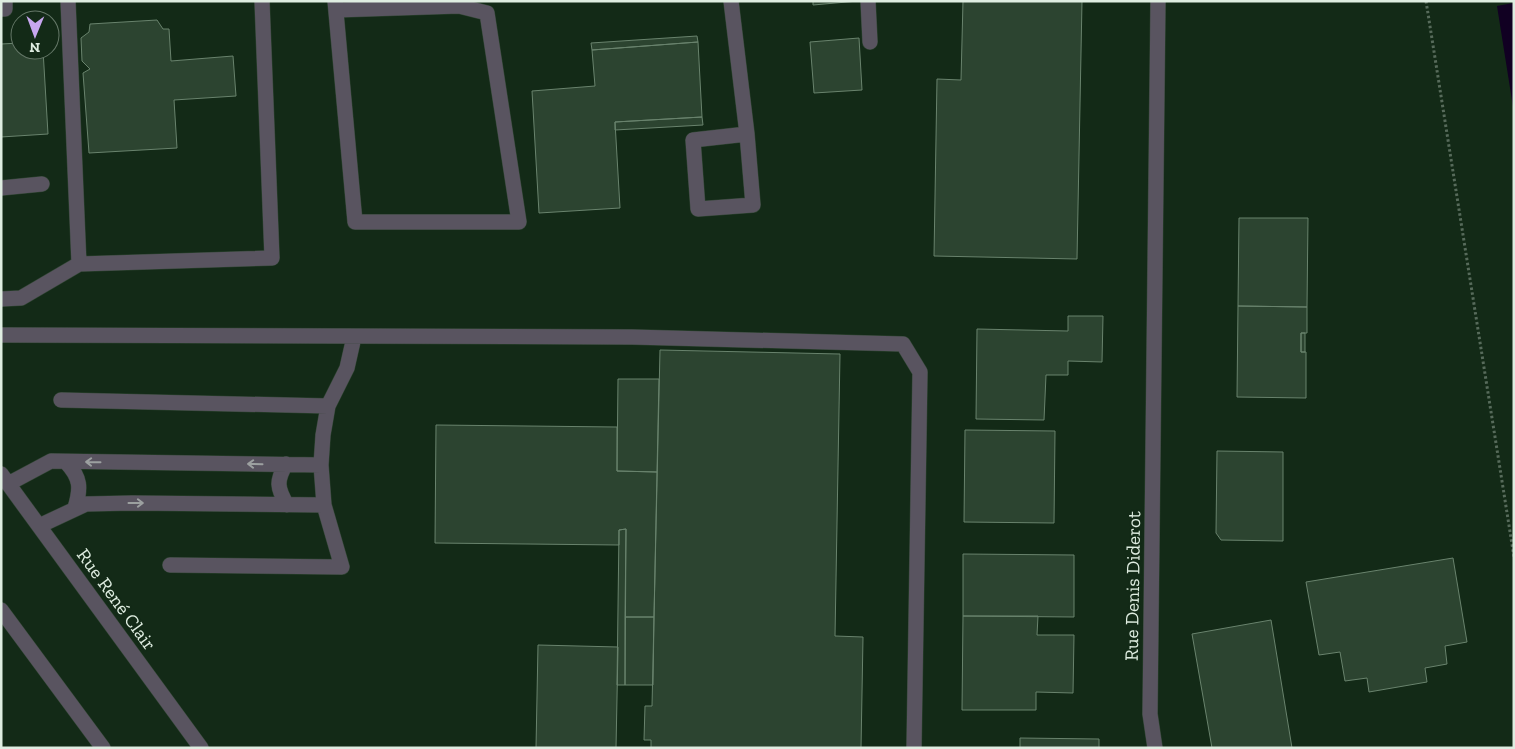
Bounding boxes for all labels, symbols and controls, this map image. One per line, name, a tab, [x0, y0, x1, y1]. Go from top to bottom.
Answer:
north arrow	[10, 10, 60, 60]
text: N	[29, 39, 40, 56]
one-way arrow	[85, 457, 101, 467]
one-way arrow	[247, 459, 264, 469]
one-way arrow	[127, 498, 143, 508]
street label: Rue Denis Diderot	[1120, 511, 1145, 661]
street label: Rue René Clair	[72, 544, 161, 655]

